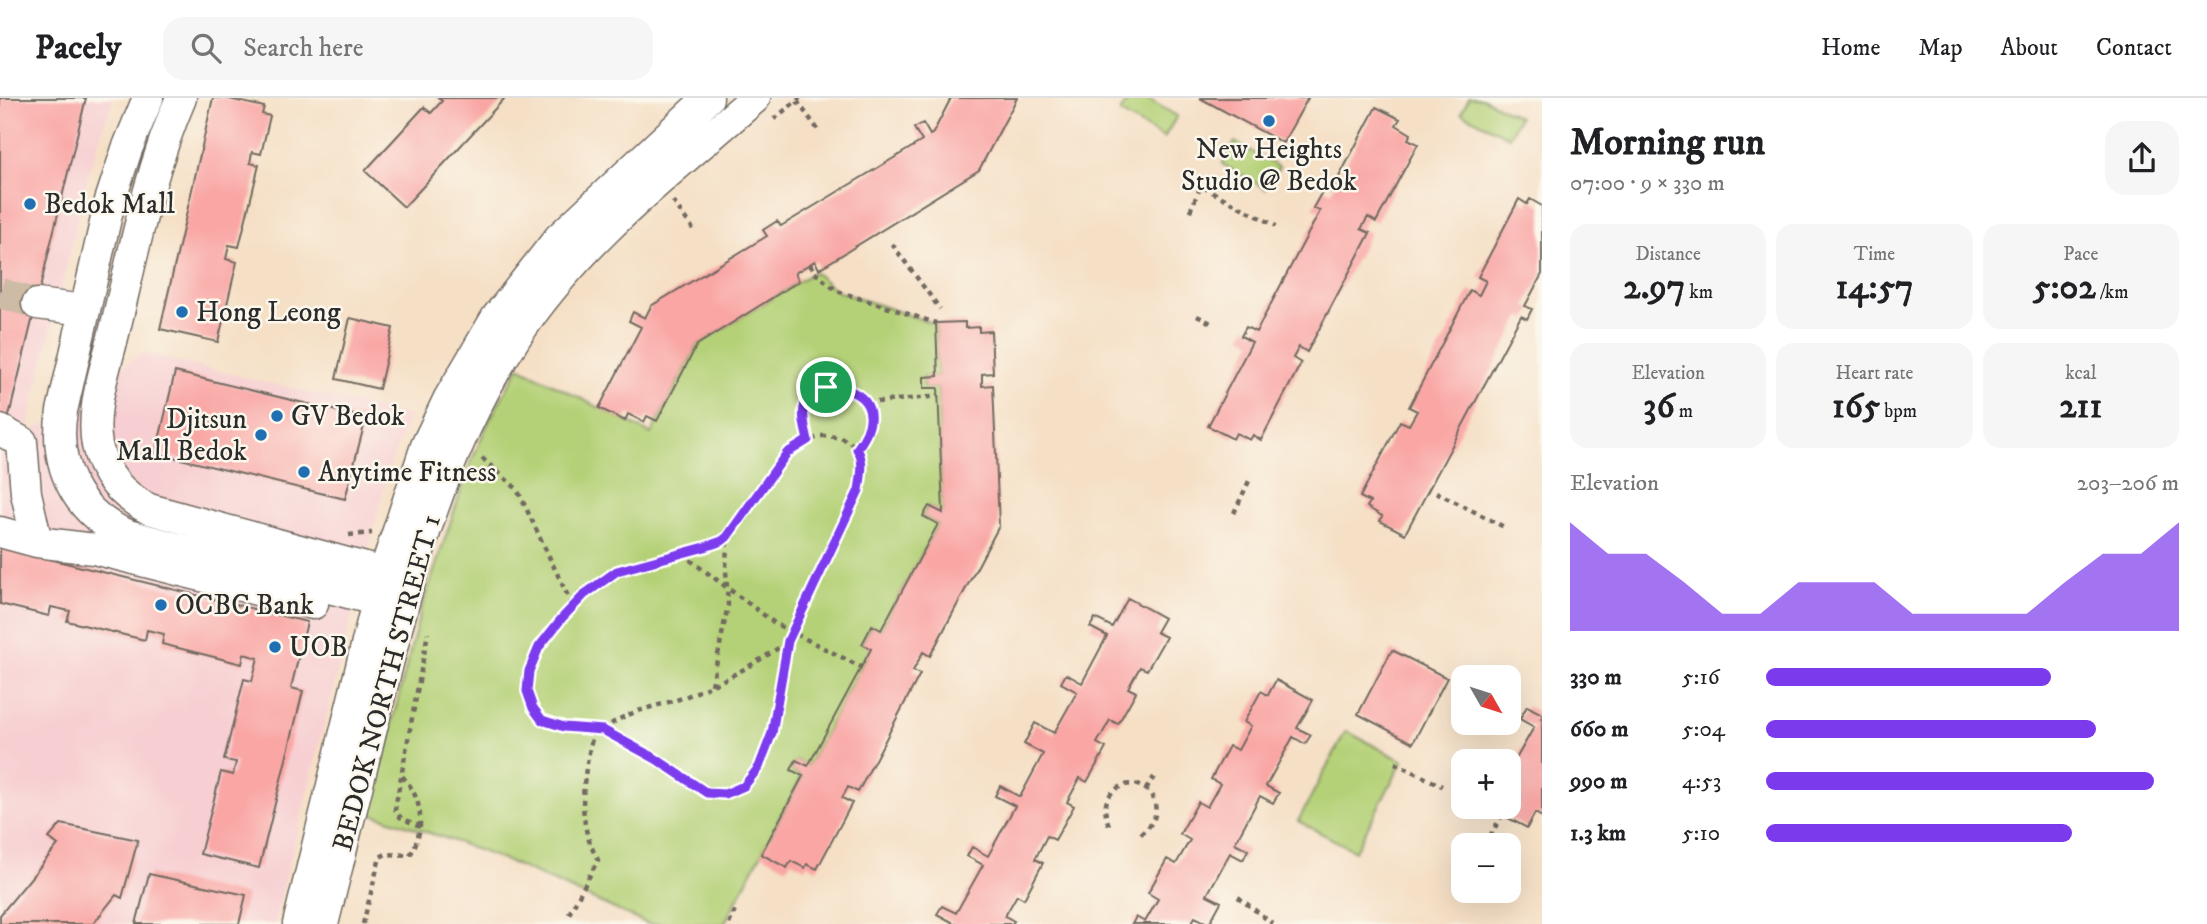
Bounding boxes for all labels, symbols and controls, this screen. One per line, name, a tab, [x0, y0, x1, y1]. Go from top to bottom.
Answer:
search box	[163, 17, 653, 80]
text: Pacely	[35, 28, 121, 69]
icon: search	[187, 29, 225, 67]
text: Search here	[243, 32, 363, 65]
text: Home	[1821, 33, 1880, 63]
text: Map	[1918, 33, 1963, 63]
text: About	[2001, 33, 2058, 63]
text: Contact	[2096, 33, 2172, 63]
marker: New Heights Studio @ Bedok	[1261, 113, 1277, 129]
text: Morning run	[1570, 119, 1765, 167]
button: share	[2105, 121, 2179, 195]
place label: New Heights Studio @ Bedok	[1181, 132, 1357, 199]
text: 07:00 · 9 × 330 m	[1570, 169, 1725, 198]
place label: Bedok Mall	[44, 187, 176, 222]
marker: Bedok Mall	[22, 196, 38, 212]
text: Distance	[1635, 243, 1701, 266]
text: Time	[1854, 243, 1895, 266]
text: Pace	[2063, 243, 2098, 266]
text: 2.97	[1623, 266, 1685, 310]
text: 14:57	[1836, 266, 1913, 310]
text: 5:02	[2033, 266, 2096, 310]
text: km	[1685, 281, 1713, 304]
text: /km	[2096, 281, 2129, 304]
place label: Hong Leong	[196, 295, 341, 330]
marker: Hong Leong	[174, 304, 190, 320]
pin	[796, 357, 856, 417]
text: Elevation	[1631, 362, 1705, 385]
text: Heart rate	[1836, 362, 1913, 385]
text: kcal	[2065, 362, 2096, 385]
icon: arrive	[807, 368, 845, 406]
text: 36	[1643, 385, 1675, 429]
text: 165	[1832, 385, 1880, 429]
text: 211	[2059, 385, 2102, 429]
place label: GV Bedok	[291, 399, 405, 434]
text: m	[1675, 400, 1693, 423]
text: bpm	[1880, 400, 1917, 423]
place label: Djitsun Mall Bedok	[116, 402, 247, 469]
marker: GV Bedok	[269, 408, 285, 424]
marker: Djitsun Mall Bedok	[253, 427, 269, 443]
place label: Anytime Fitness	[318, 455, 496, 490]
marker: Anytime Fitness	[296, 464, 312, 480]
text: Elevation	[1570, 469, 1659, 498]
text: 203–206 m	[2077, 469, 2179, 498]
street label: BEDOK NORTH STREET 1	[325, 511, 449, 855]
place label: OCBC Bank	[175, 588, 314, 623]
marker: OCBC Bank	[153, 597, 169, 613]
place label: UOB	[289, 630, 348, 665]
marker: UOB	[267, 639, 283, 655]
text: 330 m	[1570, 663, 1622, 692]
text: 5:16	[1682, 663, 1720, 692]
north arrow	[1451, 665, 1521, 735]
map controls	[1451, 665, 1521, 903]
text: 660 m	[1570, 715, 1629, 744]
text: 5:04	[1682, 715, 1725, 744]
button: +	[1451, 749, 1521, 819]
text: 990 m	[1570, 767, 1628, 796]
text: 4:53	[1682, 767, 1721, 796]
text: 1.3 km	[1570, 819, 1626, 848]
text: 5:10	[1682, 819, 1720, 848]
button: −	[1451, 833, 1521, 903]

